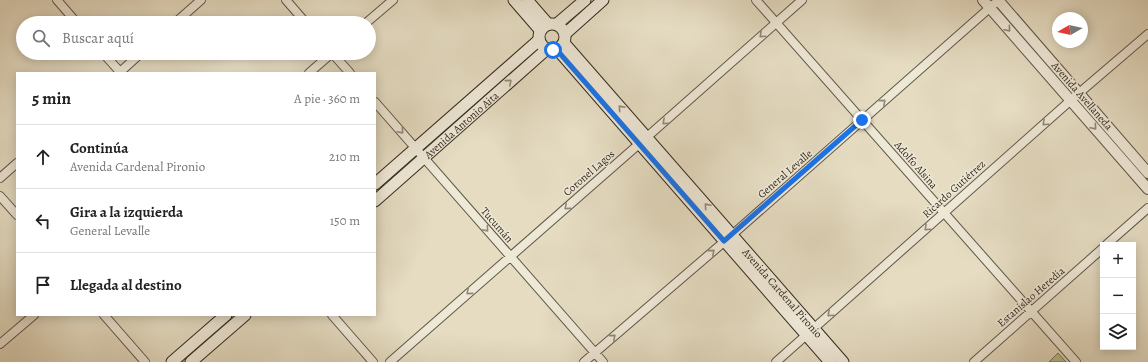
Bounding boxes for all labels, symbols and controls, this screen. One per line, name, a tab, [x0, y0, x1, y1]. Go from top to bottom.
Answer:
north arrow	[1052, 12, 1088, 48]
search box	[16, 16, 376, 60]
one-way arrow	[1004, 25, 1011, 32]
icon: search	[30, 27, 52, 49]
text: Buscar aquí	[62, 28, 134, 48]
one-way arrow	[759, 31, 767, 38]
route start	[544, 41, 562, 59]
street label: Avenida Avellaneda	[1047, 58, 1117, 134]
one-way arrow	[505, 80, 512, 87]
text: 5 min	[32, 87, 71, 110]
street label: Avenida Antonio Aita	[420, 87, 502, 162]
text: A pie · 360 m	[294, 90, 360, 107]
one-way arrow	[879, 99, 886, 106]
one-way arrow	[619, 106, 626, 113]
route end	[853, 111, 871, 129]
one-way arrow	[662, 117, 670, 124]
one-way arrow	[1043, 118, 1050, 125]
one-way arrow	[1089, 122, 1097, 130]
one-way arrow	[396, 127, 403, 134]
street label: Adolfo Alsina	[890, 137, 942, 193]
text: Continúa	[70, 138, 128, 158]
icon: ahead	[32, 146, 54, 168]
street label: Coronel Lagos	[560, 146, 618, 200]
street label: General Levalle	[755, 146, 816, 202]
text: 210 m	[329, 148, 360, 165]
street label: Ricardo Gutiérrez	[919, 157, 989, 221]
text: Avenida Cardenal Pironio	[70, 158, 205, 175]
text: Gira a la izquierda	[70, 202, 183, 222]
one-way arrow	[564, 202, 572, 210]
one-way arrow	[704, 203, 712, 211]
street label: Tucumán	[477, 204, 517, 246]
icon: left	[32, 210, 54, 232]
text: 150 m	[330, 212, 360, 229]
text: General Levalle	[70, 222, 150, 239]
one-way arrow	[924, 223, 932, 230]
one-way arrow	[482, 224, 489, 232]
map controls	[1100, 242, 1136, 350]
button: +	[1100, 242, 1136, 278]
street label: Avenida Cardenal Pironio	[739, 244, 826, 341]
one-way arrow	[707, 249, 714, 256]
street label: Estanislao Heredia	[994, 263, 1069, 331]
icon: arrive	[32, 274, 54, 296]
text: Llegada al destino	[70, 275, 182, 295]
button: −	[1100, 278, 1136, 314]
one-way arrow	[466, 288, 474, 295]
one-way arrow	[827, 310, 835, 317]
button: layers	[1100, 314, 1136, 350]
one-way arrow	[608, 334, 616, 341]

